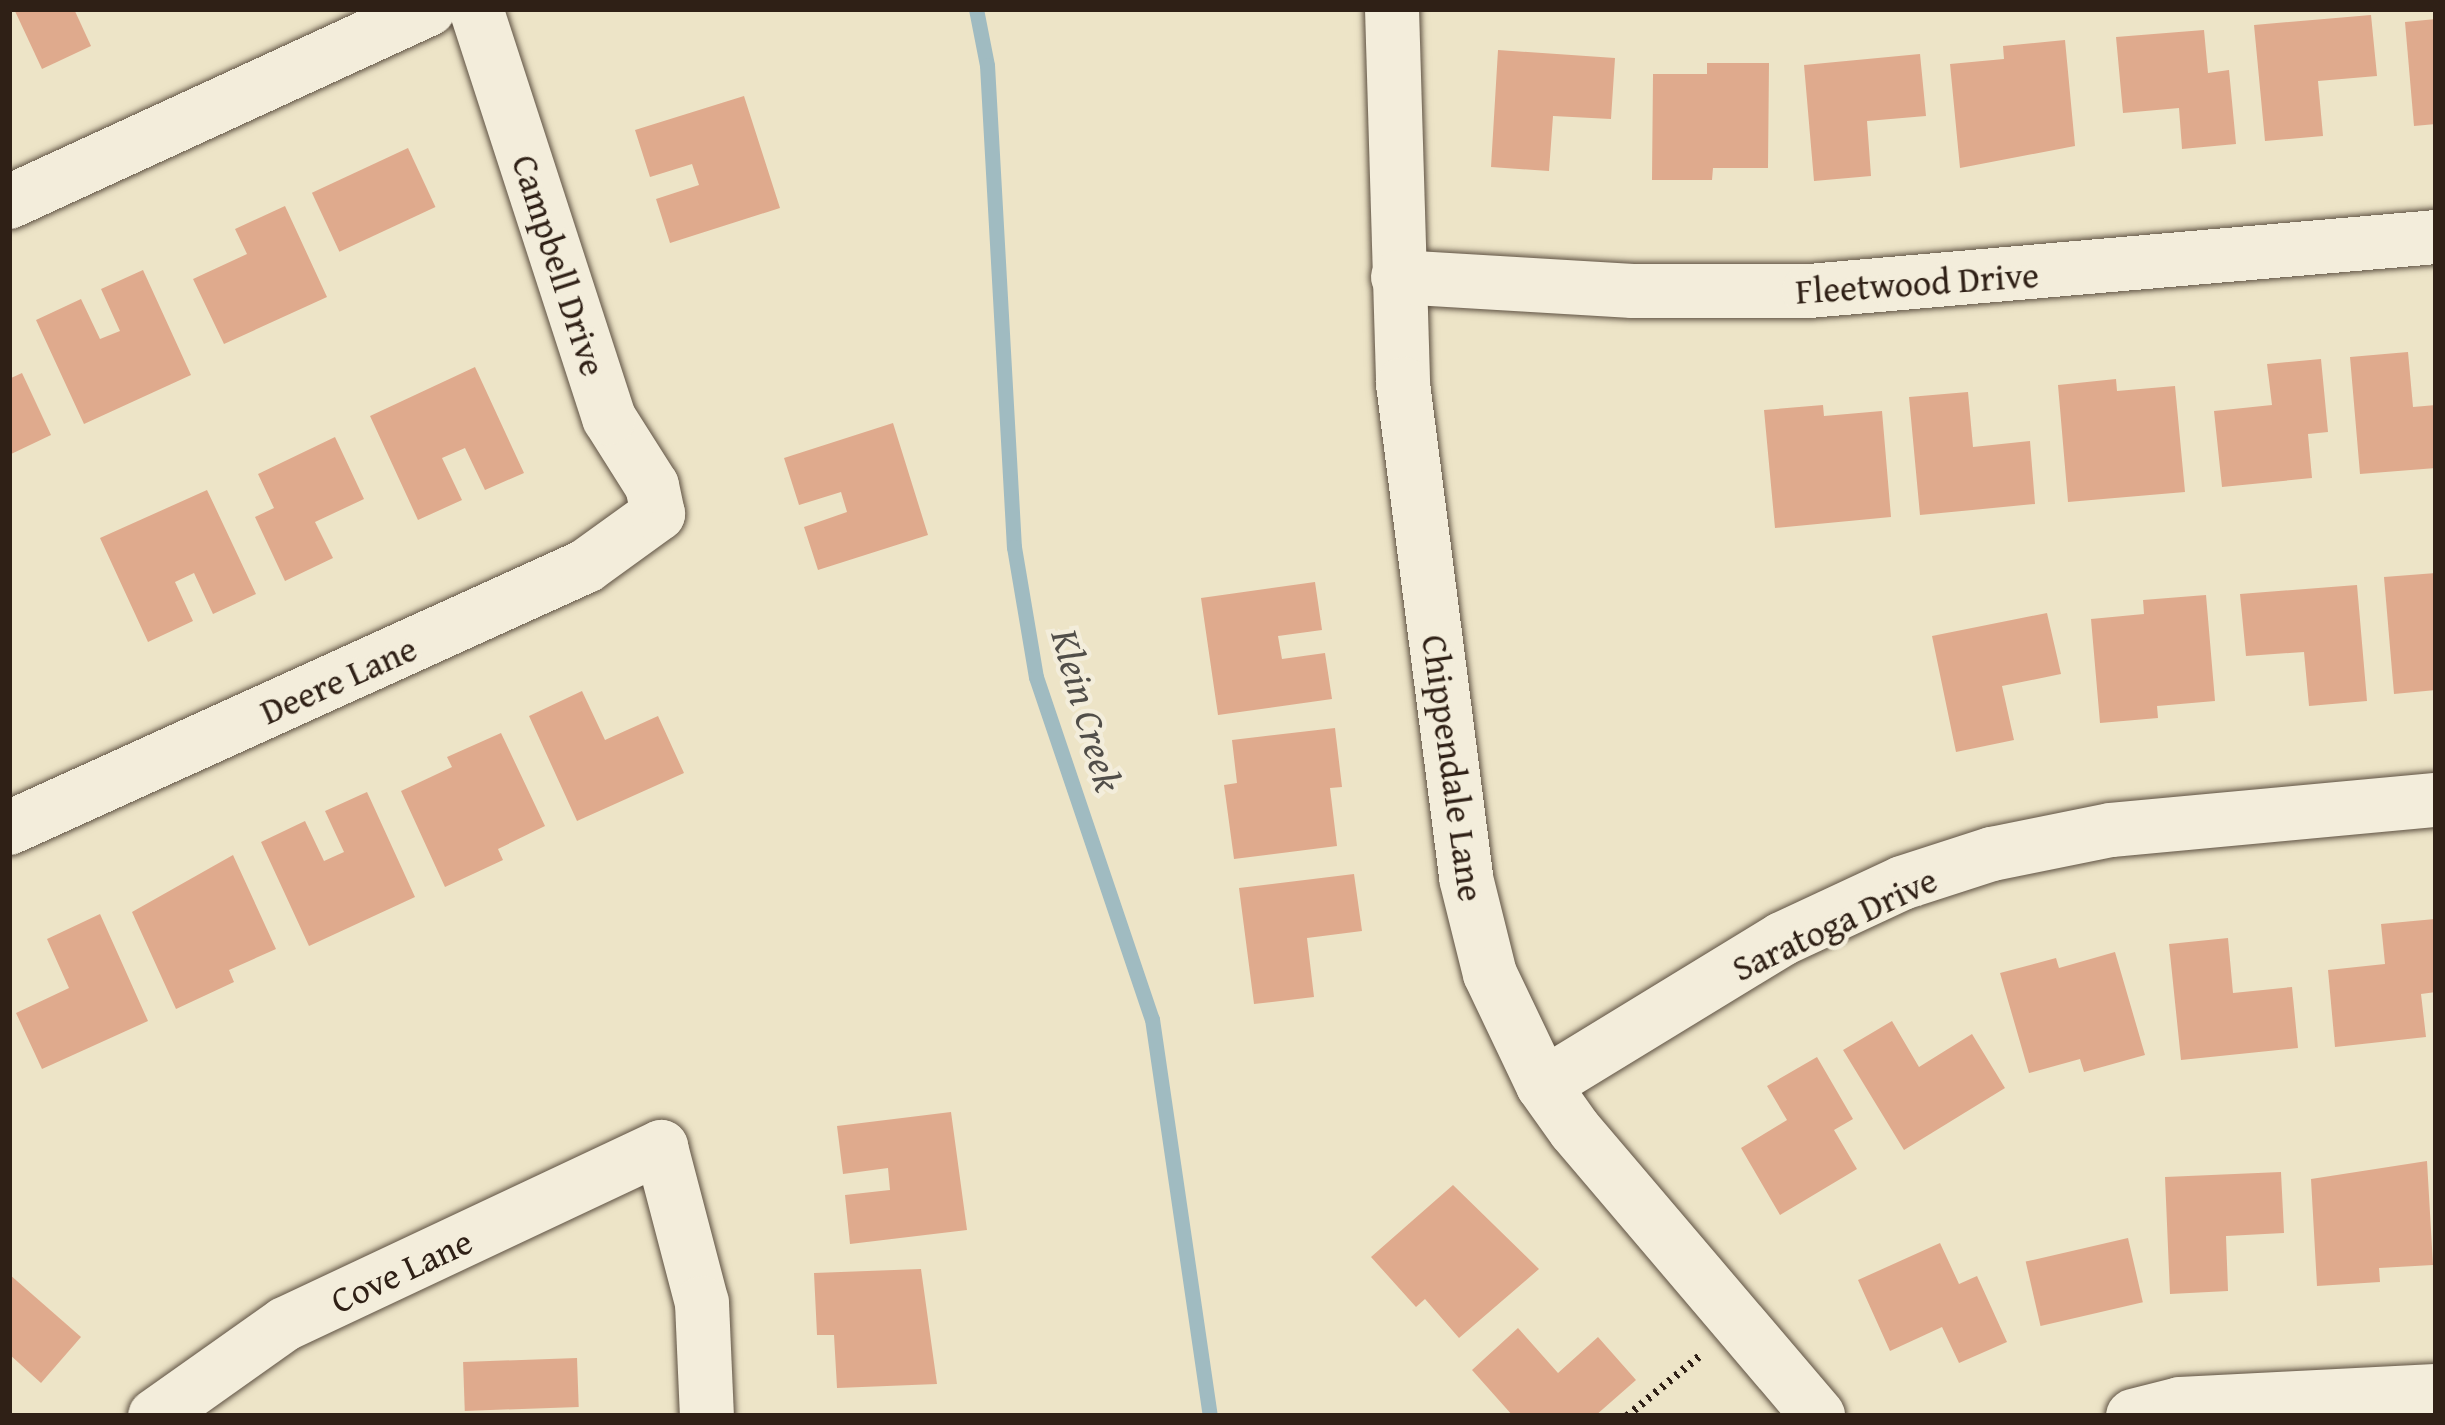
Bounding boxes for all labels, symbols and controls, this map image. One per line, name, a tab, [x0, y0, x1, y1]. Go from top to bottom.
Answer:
street label: Campbell Drive	[504, 149, 616, 381]
street label: Fleetwood Drive	[1794, 252, 2040, 312]
water label: Klein Creek	[1042, 624, 1132, 796]
street label: Deere Lane	[253, 625, 423, 733]
street label: Chippendale Lane	[1414, 632, 1494, 904]
street label: Saratoga Drive	[1725, 857, 1943, 989]
street label: Cove Lane	[324, 1219, 478, 1321]

